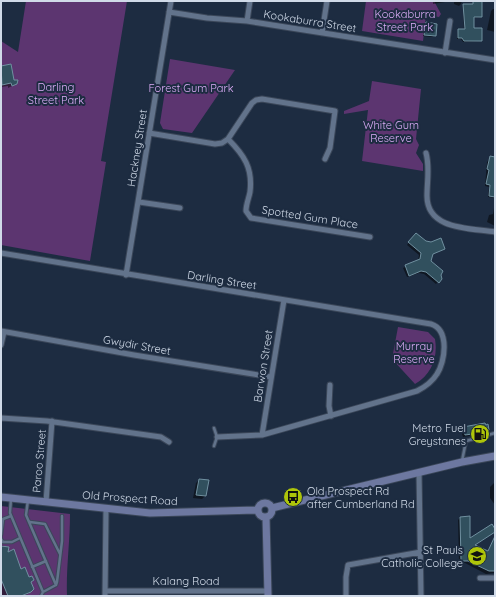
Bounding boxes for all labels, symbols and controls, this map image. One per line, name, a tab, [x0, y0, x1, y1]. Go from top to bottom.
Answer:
street label: Kookaburra Street	[262, 7, 358, 35]
park label: Kookaburra Street Park	[375, 7, 435, 34]
park label: Darling Street Park	[28, 80, 84, 107]
park label: Forest Gum Park	[148, 81, 234, 95]
street label: Hackney Street	[124, 108, 150, 188]
park label: White Gum Reserve	[363, 118, 419, 145]
street label: Spotted Gum Place	[261, 202, 359, 232]
street label: Darling Street	[186, 268, 258, 292]
street label: Barwon Street	[250, 329, 276, 403]
street label: Gwydir Street	[102, 332, 172, 358]
park label: Murray Reserve	[393, 339, 435, 366]
place label: Metro Fuel Greystanes	[409, 421, 466, 448]
fuel station icon: Metro Fuel Greystanes	[469, 423, 491, 445]
street label: Paroo Street	[29, 428, 49, 493]
place label: Old Prospect Rd after Cumberland Rd	[307, 484, 415, 511]
bus stop icon: Old Prospect Rd after Cumberland Rd	[282, 486, 304, 508]
street label: Old Prospect Road	[82, 488, 178, 508]
place label: St Pauls Catholic College	[381, 543, 463, 570]
school or university icon: St Pauls Catholic College	[466, 545, 488, 567]
street label: Kalang Road	[153, 574, 219, 588]

